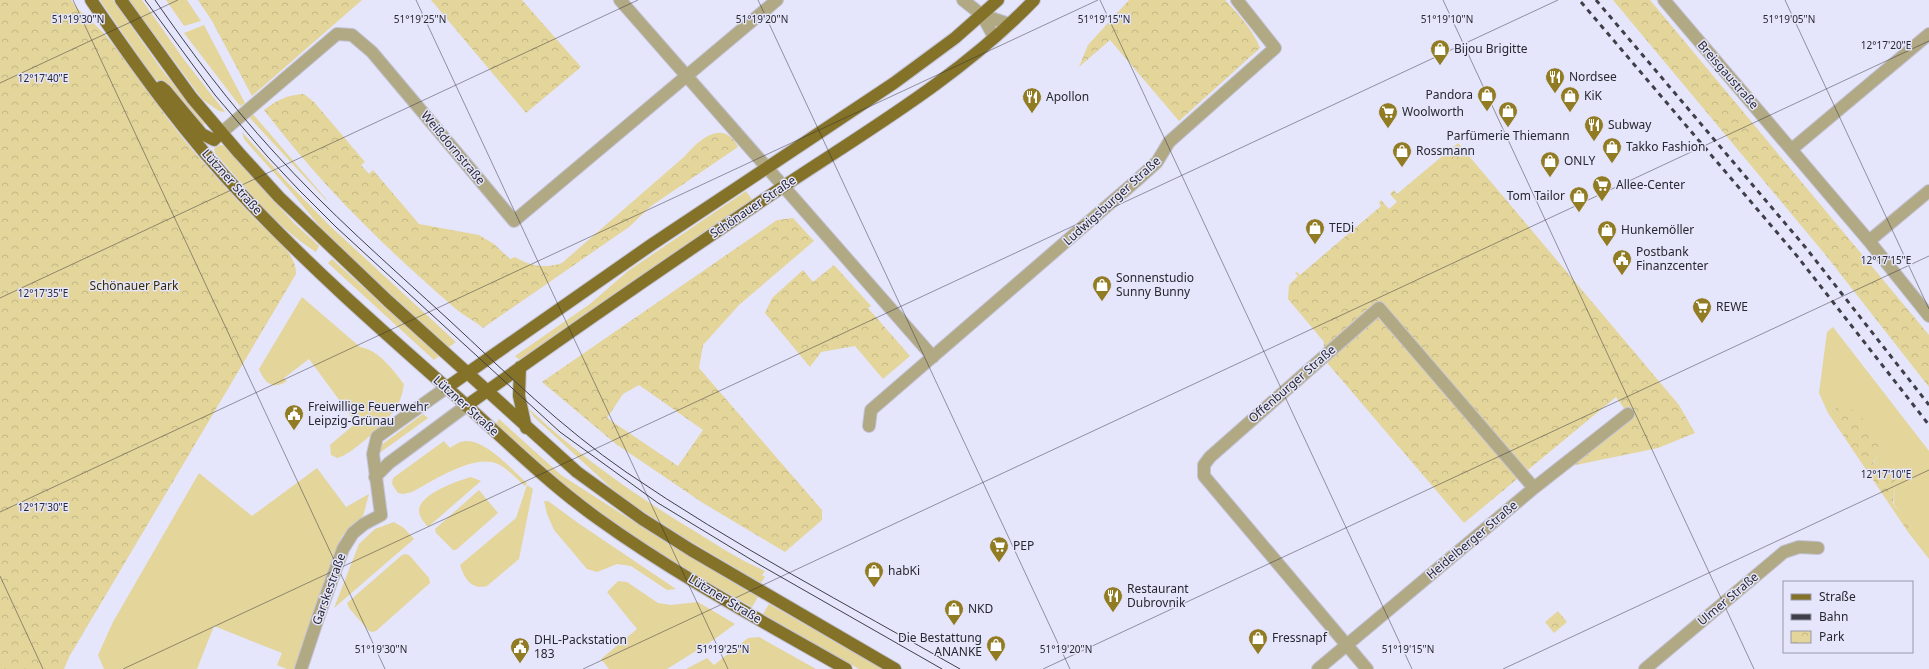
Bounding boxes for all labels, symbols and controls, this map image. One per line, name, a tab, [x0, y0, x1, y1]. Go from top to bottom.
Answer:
text: 51°19'30"N	[52, 12, 104, 26]
text: 51°19'25"N	[394, 12, 446, 26]
text: 51°19'20"N	[736, 12, 788, 26]
text: 51°19'15"N	[1078, 12, 1130, 26]
text: 51°19'10"N	[1421, 12, 1473, 26]
text: 51°19'05"N	[1763, 12, 1815, 26]
street label: Breisgaustraße	[1694, 37, 1763, 113]
shop icon: Bijou Brigitte	[1429, 38, 1451, 66]
text: 12°17'20"E	[1861, 38, 1911, 52]
place label: Bijou Brigitte	[1454, 40, 1528, 57]
restaurant icon: Nordsee	[1544, 66, 1566, 94]
place label: Nordsee	[1569, 68, 1617, 85]
text: 12°17'40"E	[18, 71, 68, 85]
shop icon: Pandora	[1476, 84, 1498, 112]
shop icon: KiK	[1559, 85, 1581, 113]
restaurant icon: Apollon	[1021, 86, 1043, 114]
place label: Pandora	[1426, 86, 1473, 103]
place label: KiK	[1584, 87, 1603, 104]
place label: Apollon	[1046, 88, 1089, 105]
shop icon: Parfümerie Thiemann	[1497, 100, 1519, 128]
supermarket icon: Woolworth	[1377, 101, 1399, 129]
place label: Woolworth	[1402, 103, 1464, 120]
street label: Weißdornstraße	[418, 107, 489, 188]
restaurant icon: Subway	[1583, 114, 1605, 142]
place label: Subway	[1608, 116, 1652, 133]
place label: Parfümerie Thiemann	[1446, 127, 1570, 144]
shop icon: Takko Fashion	[1601, 136, 1623, 164]
place label: Takko Fashion	[1626, 138, 1706, 155]
shop icon: Rossmann	[1391, 140, 1413, 168]
place label: Rossmann	[1416, 142, 1475, 159]
street label: Lützner Straße	[198, 145, 266, 218]
shop icon: ONLY	[1539, 150, 1561, 178]
street label: Ludwigsburger Straße	[1059, 152, 1164, 249]
place label: ONLY	[1564, 152, 1595, 169]
street label: Schönauer Straße	[706, 171, 799, 242]
supermarket icon: Allee-Center	[1591, 174, 1613, 202]
place label: Allee-Center	[1616, 176, 1685, 193]
shop icon: Tom Tailor	[1568, 185, 1590, 213]
place label: Tom Tailor	[1507, 187, 1565, 204]
shop icon: TEDi	[1304, 217, 1326, 245]
place label: TEDi	[1329, 219, 1354, 236]
shop icon: Hunkemöller	[1596, 219, 1618, 247]
place label: Hunkemöller	[1621, 221, 1694, 238]
place label: Postbank Finanzcenter	[1636, 243, 1709, 274]
public building icon: Postbank Finanzcenter	[1611, 248, 1633, 276]
text: 12°17'15"E	[1861, 253, 1911, 267]
place label: Sonnenstudio Sunny Bunny	[1116, 269, 1194, 300]
shop icon: Sonnenstudio Sunny Bunny	[1091, 274, 1113, 302]
park label: Schönauer Park	[90, 277, 179, 294]
text: 12°17'35"E	[18, 286, 68, 300]
supermarket icon: REWE	[1691, 296, 1713, 324]
place label: REWE	[1716, 298, 1748, 315]
street label: Offenburger Straße	[1244, 341, 1339, 426]
street label: Lützner Straße	[430, 372, 503, 440]
place label: Freiwillige Feuerwehr Leipzig-Grünau	[308, 398, 429, 429]
public building icon: Freiwillige Feuerwehr Leipzig-Grünau	[283, 403, 305, 431]
text: 12°17'10"E	[1861, 467, 1911, 481]
street label: Heidelberger Straße	[1423, 496, 1521, 583]
text: 12°17'30"E	[18, 500, 68, 514]
supermarket icon: PEP	[988, 535, 1010, 563]
place label: PEP	[1013, 537, 1034, 554]
street label: Garskestraße	[308, 550, 349, 627]
shop icon: habKi	[863, 560, 885, 588]
place label: habKi	[888, 562, 920, 579]
street label: Ulmer Straße	[1694, 568, 1762, 629]
street label: Lützner Straße	[685, 570, 765, 627]
place label: Restaurant Dubrovnik	[1127, 580, 1189, 611]
legend	[1783, 581, 1913, 653]
restaurant icon: Restaurant Dubrovnik	[1102, 585, 1124, 613]
text: Straße	[1819, 588, 1856, 605]
shop icon: NKD	[943, 598, 965, 626]
place label: NKD	[968, 600, 994, 617]
text: Bahn	[1819, 608, 1848, 625]
shop icon: Fressnapf	[1247, 627, 1269, 655]
text: Park	[1819, 628, 1845, 645]
place label: Die Bestattung ANANKE	[898, 629, 982, 660]
place label: Fressnapf	[1272, 629, 1328, 646]
place label: DHL-Packstation 183	[534, 631, 627, 662]
shop icon: Die Bestattung ANANKE	[985, 634, 1007, 662]
public building icon: DHL-Packstation 183	[509, 636, 531, 664]
text: 51°19'30"N	[355, 642, 407, 656]
text: 51°19'25"N	[697, 642, 749, 656]
text: 51°19'20"N	[1040, 642, 1092, 656]
text: 51°19'15"N	[1382, 642, 1434, 656]

